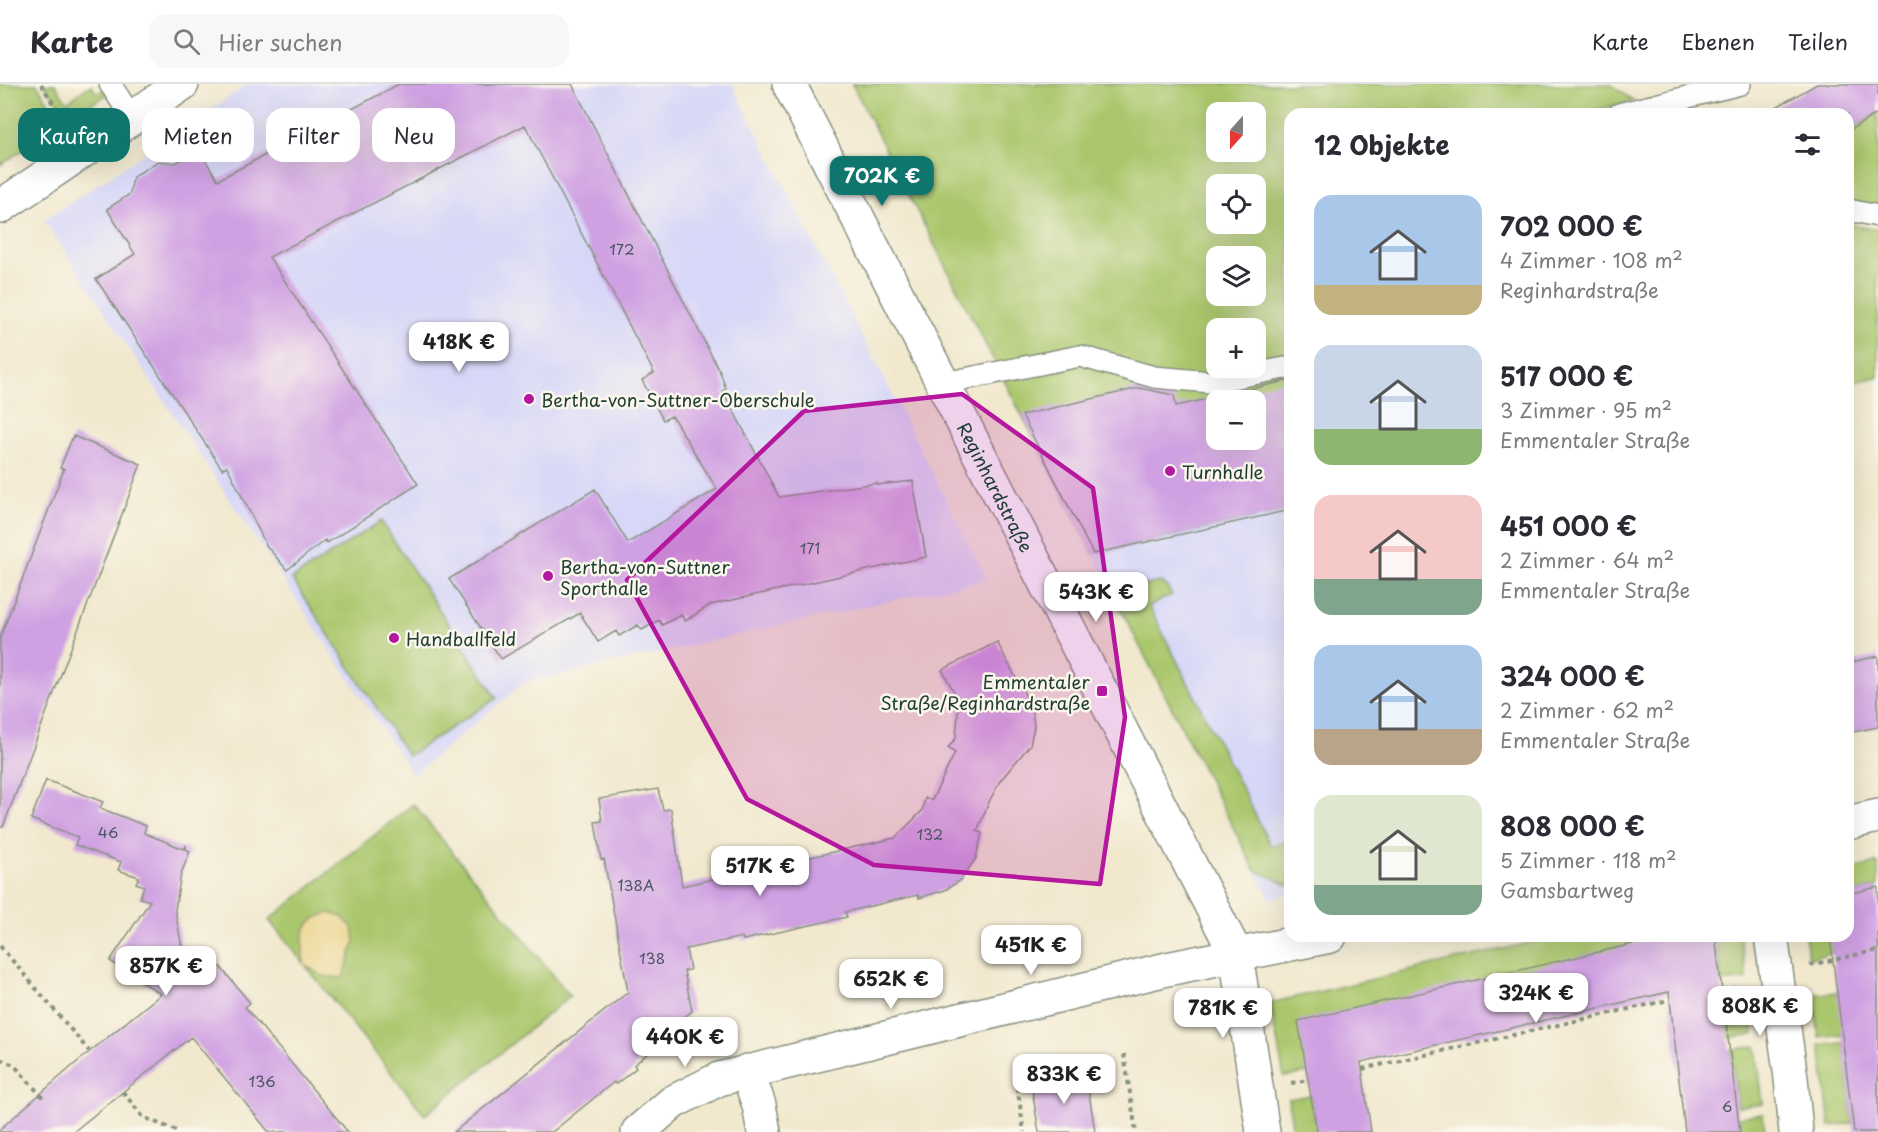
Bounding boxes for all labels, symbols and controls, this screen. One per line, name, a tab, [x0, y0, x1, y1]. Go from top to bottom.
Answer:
search box	[149, 14, 569, 68]
text: Karte	[30, 20, 113, 63]
icon: search	[170, 25, 203, 58]
text: Hier suchen	[218, 25, 343, 58]
text: Karte	[1592, 25, 1649, 57]
text: Ebenen	[1682, 25, 1755, 57]
text: Teilen	[1788, 25, 1848, 57]
north arrow	[1206, 102, 1266, 162]
map controls	[1206, 102, 1266, 450]
chip: Kaufen	[18, 108, 130, 162]
chip: Mieten	[142, 108, 254, 162]
chip: Filter	[266, 108, 360, 162]
chip: Neu	[372, 108, 455, 162]
text: 12 Objekte	[1314, 125, 1450, 164]
icon: filters	[1791, 128, 1824, 161]
pin: 702K €	[833, 156, 931, 207]
text: 702K €	[844, 160, 920, 190]
button: locate	[1206, 174, 1266, 234]
text: 702 000 €	[1500, 206, 1643, 245]
icon: home	[1362, 219, 1434, 291]
house number: 172	[609, 237, 635, 260]
text: 4 Zimmer · 108 m²	[1500, 245, 1683, 275]
button: layers	[1206, 246, 1266, 306]
text: Reginhardstraße	[1500, 275, 1659, 305]
button: +	[1206, 318, 1266, 378]
pin: 418K €	[410, 322, 508, 373]
text: 418K €	[423, 326, 495, 356]
text: 517 000 €	[1500, 356, 1633, 395]
icon: home	[1362, 369, 1434, 441]
place label: Bertha-von-Suttner-Oberschule	[541, 386, 815, 413]
button: −	[1206, 390, 1266, 450]
marker: Bertha-von-Suttner-Oberschule	[522, 392, 536, 406]
text: 3 Zimmer · 95 m²	[1500, 395, 1672, 425]
street label: Reginhardstraße	[951, 417, 1041, 557]
text: Emmentaler Straße	[1500, 425, 1690, 455]
place label: Turnhalle	[1182, 458, 1264, 485]
marker: Turnhalle	[1163, 464, 1177, 478]
text: 451 000 €	[1500, 506, 1637, 545]
icon: home	[1362, 519, 1434, 591]
house number: 171	[800, 536, 820, 559]
text: 2 Zimmer · 64 m²	[1500, 545, 1674, 575]
place label: Bertha-von-Suttner Sporthalle	[560, 553, 730, 601]
marker: Bertha-von-Suttner Sporthalle	[541, 569, 555, 583]
pin: 543K €	[1047, 572, 1145, 623]
text: Emmentaler Straße	[1500, 575, 1690, 605]
text: 543K €	[1058, 576, 1134, 606]
place label: Handballfeld	[406, 625, 516, 652]
marker: Handballfeld	[387, 631, 401, 645]
text: 324 000 €	[1500, 656, 1645, 695]
place label: Emmentaler Straße/Reginhardstraße	[880, 668, 1091, 716]
icon: home	[1362, 669, 1434, 741]
marker: Emmentaler Straße/Reginhardstraße	[1095, 684, 1109, 698]
text: 2 Zimmer · 62 m²	[1500, 695, 1674, 725]
text: Emmentaler Straße	[1500, 725, 1690, 755]
text: 808 000 €	[1500, 806, 1645, 845]
icon: home	[1362, 819, 1434, 891]
house number: 46	[98, 820, 118, 843]
house number: 132	[917, 822, 943, 845]
text: 5 Zimmer · 118 m²	[1500, 845, 1676, 875]
pin: 517K €	[711, 846, 809, 897]
text: 517K €	[725, 850, 795, 880]
house number: 138A	[618, 873, 654, 896]
text: Gamsbartweg	[1500, 875, 1635, 905]
pin: 451K €	[982, 925, 1080, 976]
text: 451K €	[995, 929, 1067, 959]
pin: 857K €	[117, 946, 215, 997]
house number: 138	[639, 946, 665, 969]
text: 857K €	[129, 950, 203, 980]
pin: 652K €	[842, 959, 940, 1010]
text: 652K €	[853, 963, 929, 993]
pin: 324K €	[1487, 973, 1585, 1024]
text: 324K €	[1498, 977, 1574, 1007]
pin: 808K €	[1711, 986, 1809, 1037]
pin: 781K €	[1174, 988, 1272, 1039]
text: 808K €	[1722, 990, 1798, 1020]
text: 781K €	[1188, 992, 1258, 1022]
pin: 440K €	[636, 1017, 734, 1068]
text: 440K €	[646, 1021, 724, 1051]
pin: 833K €	[1015, 1054, 1113, 1105]
text: 833K €	[1027, 1058, 1102, 1088]
house number: 136	[248, 1069, 276, 1092]
house number: 6	[1722, 1094, 1732, 1117]

